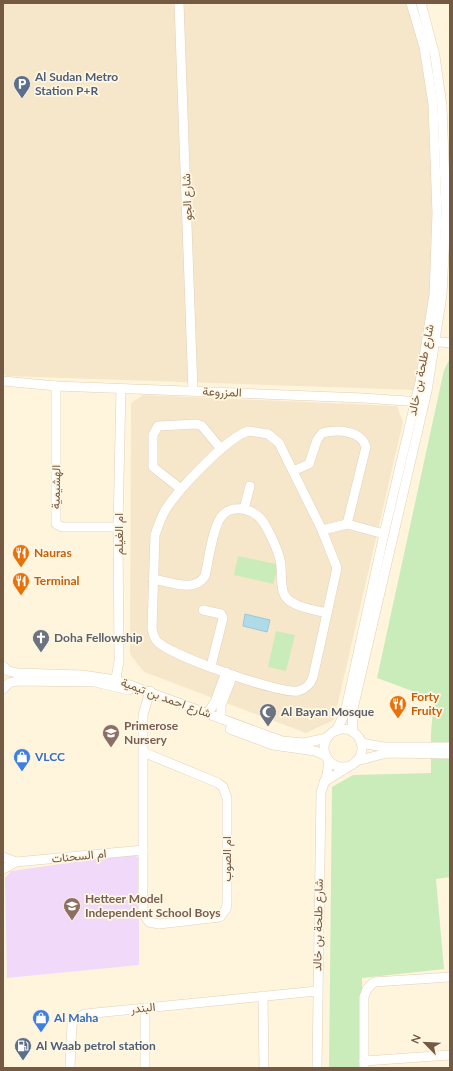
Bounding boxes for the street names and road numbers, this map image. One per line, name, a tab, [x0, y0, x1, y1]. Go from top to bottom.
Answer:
street label: شارع الجو	[178, 173, 197, 221]
street label: شارع طلحة بن خالد	[404, 323, 439, 417]
street label: المزروعة	[202, 383, 242, 401]
street label: الهشيمية	[48, 465, 64, 509]
street label: ام الغيلم	[111, 513, 127, 555]
street label: شارع احمد بن تيمية	[118, 674, 213, 723]
street label: ام الصوب	[219, 836, 235, 882]
street label: ام السحنات	[51, 845, 107, 867]
street label: شارع طلحة بن خالد	[309, 879, 328, 971]
street label: البندر	[129, 999, 156, 1017]

